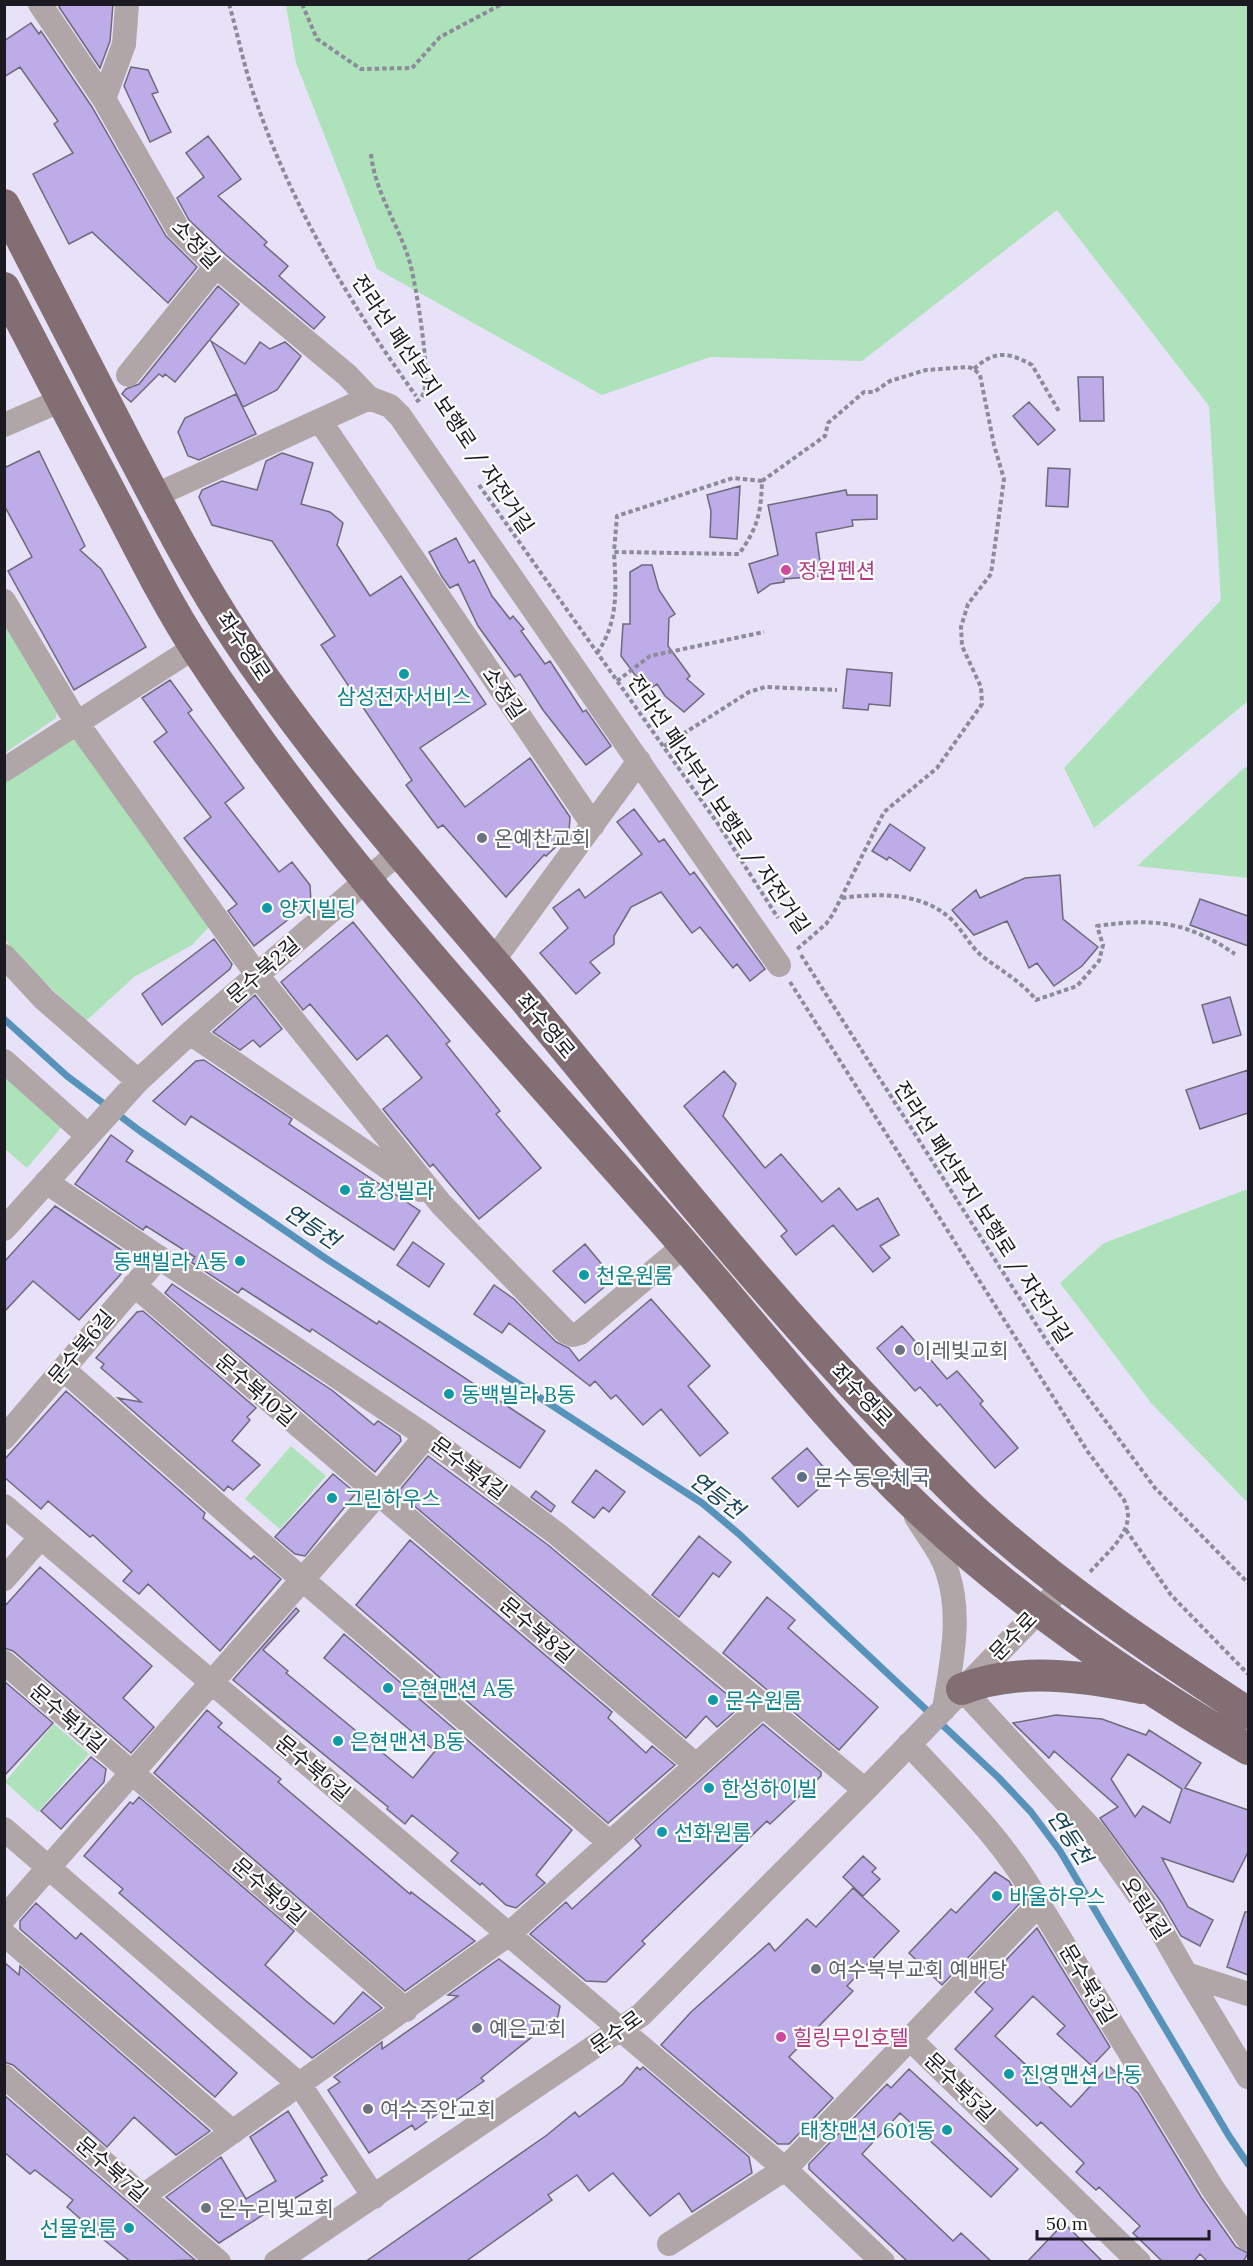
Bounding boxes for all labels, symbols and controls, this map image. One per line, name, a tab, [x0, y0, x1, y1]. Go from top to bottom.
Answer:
street label: 소정길	[166, 214, 226, 274]
street label: 전라선 폐선부지 보행로 / 자전거길	[346, 269, 540, 539]
place label: 정원펜션	[798, 557, 875, 584]
marker: 정원펜션	[779, 563, 793, 577]
street label: 좌수영로	[211, 606, 277, 686]
street label: 소정길	[477, 661, 531, 725]
marker: 삼성전자서비스	[397, 667, 411, 681]
street label: 전라선 폐선부지 보행로 / 자전거길	[622, 669, 816, 939]
place label: 삼성전자서비스	[336, 683, 472, 710]
place label: 온예찬교회	[494, 825, 591, 852]
marker: 온예찬교회	[475, 831, 489, 845]
place label: 양지빌딩	[279, 895, 356, 922]
marker: 양지빌딩	[260, 901, 274, 915]
street label: 문수북2길	[221, 931, 305, 1009]
street label: 좌수영로	[511, 988, 581, 1064]
street label: 전라선 폐선부지 보행로 / 자전거길	[888, 1076, 1078, 1348]
place label: 효성빌라	[357, 1177, 434, 1204]
marker: 효성빌라	[338, 1183, 352, 1197]
water label: 연등천	[279, 1197, 347, 1256]
place label: 동백빌라 A동	[113, 1248, 228, 1275]
marker: 동백빌라 A동	[233, 1254, 247, 1268]
place label: 천운원룸	[596, 1262, 673, 1289]
marker: 천운원룸	[577, 1268, 591, 1282]
street label: 문수북6길	[42, 1304, 120, 1390]
place label: 이레빛교회	[912, 1337, 1009, 1364]
marker: 이레빛교회	[893, 1343, 907, 1357]
street label: 문수북10길	[210, 1348, 302, 1432]
street label: 좌수영로	[825, 1358, 899, 1432]
place label: 동백빌라 B동	[461, 1381, 576, 1408]
marker: 동백빌라 B동	[442, 1387, 456, 1401]
street label: 문수북4길	[425, 1431, 513, 1505]
place label: 문수동우체국	[814, 1464, 930, 1491]
water label: 연등천	[684, 1466, 752, 1526]
marker: 문수동우체국	[795, 1470, 809, 1484]
place label: 그린하우스	[344, 1485, 441, 1512]
marker: 그린하우스	[325, 1491, 339, 1505]
street label: 문수북8길	[494, 1591, 580, 1669]
street label: 문수로	[983, 1606, 1043, 1666]
place label: 은현맨션 A동	[400, 1675, 515, 1702]
street label: 문수북11길	[24, 1677, 112, 1759]
marker: 은현맨션 A동	[381, 1681, 395, 1695]
place label: 문수원룸	[725, 1687, 802, 1714]
marker: 문수원룸	[706, 1693, 720, 1707]
place label: 은현맨션 B동	[350, 1728, 465, 1755]
street label: 문수북6길	[270, 1729, 356, 1807]
marker: 은현맨션 B동	[331, 1734, 345, 1748]
place label: 한성하이빌	[721, 1775, 818, 1802]
marker: 한성하이빌	[702, 1781, 716, 1795]
water label: 연등천	[1041, 1804, 1100, 1872]
place label: 선화원룸	[674, 1819, 751, 1846]
marker: 선화원룸	[655, 1825, 669, 1839]
street label: 문수북9길	[226, 1851, 312, 1931]
street label: 오림4길	[1116, 1872, 1176, 1944]
place label: 바울하우스	[1009, 1883, 1106, 1910]
marker: 바울하우스	[990, 1889, 1004, 1903]
street label: 문수북3길	[1054, 1939, 1122, 2029]
place label: 여수북부교회 예배당	[828, 1956, 1007, 1983]
marker: 여수북부교회 예배당	[809, 1962, 823, 1976]
street label: 문수로	[585, 2004, 647, 2060]
place label: 예은교회	[489, 2015, 566, 2042]
marker: 예은교회	[470, 2021, 484, 2035]
place label: 힐링무인호텔	[793, 2024, 909, 2051]
marker: 힐링무인호텔	[774, 2030, 788, 2044]
street label: 문수북5길	[919, 2046, 1001, 2128]
place label: 진영맨션 나동	[1021, 2061, 1142, 2088]
marker: 진영맨션 나동	[1002, 2067, 1016, 2081]
place label: 여수주안교회	[380, 2096, 496, 2123]
marker: 여수주안교회	[361, 2102, 375, 2116]
place label: 태창맨션 601동	[800, 2117, 935, 2144]
marker: 태창맨션 601동	[940, 2123, 954, 2137]
street label: 문수북7길	[70, 2130, 154, 2208]
place label: 온누리빛교회	[218, 2195, 334, 2222]
marker: 온누리빛교회	[199, 2201, 213, 2215]
scale bar	[1037, 2203, 1210, 2241]
text: 50 m	[1046, 2212, 1088, 2235]
place label: 선물원룸	[40, 2215, 117, 2242]
marker: 선물원룸	[122, 2221, 136, 2235]

